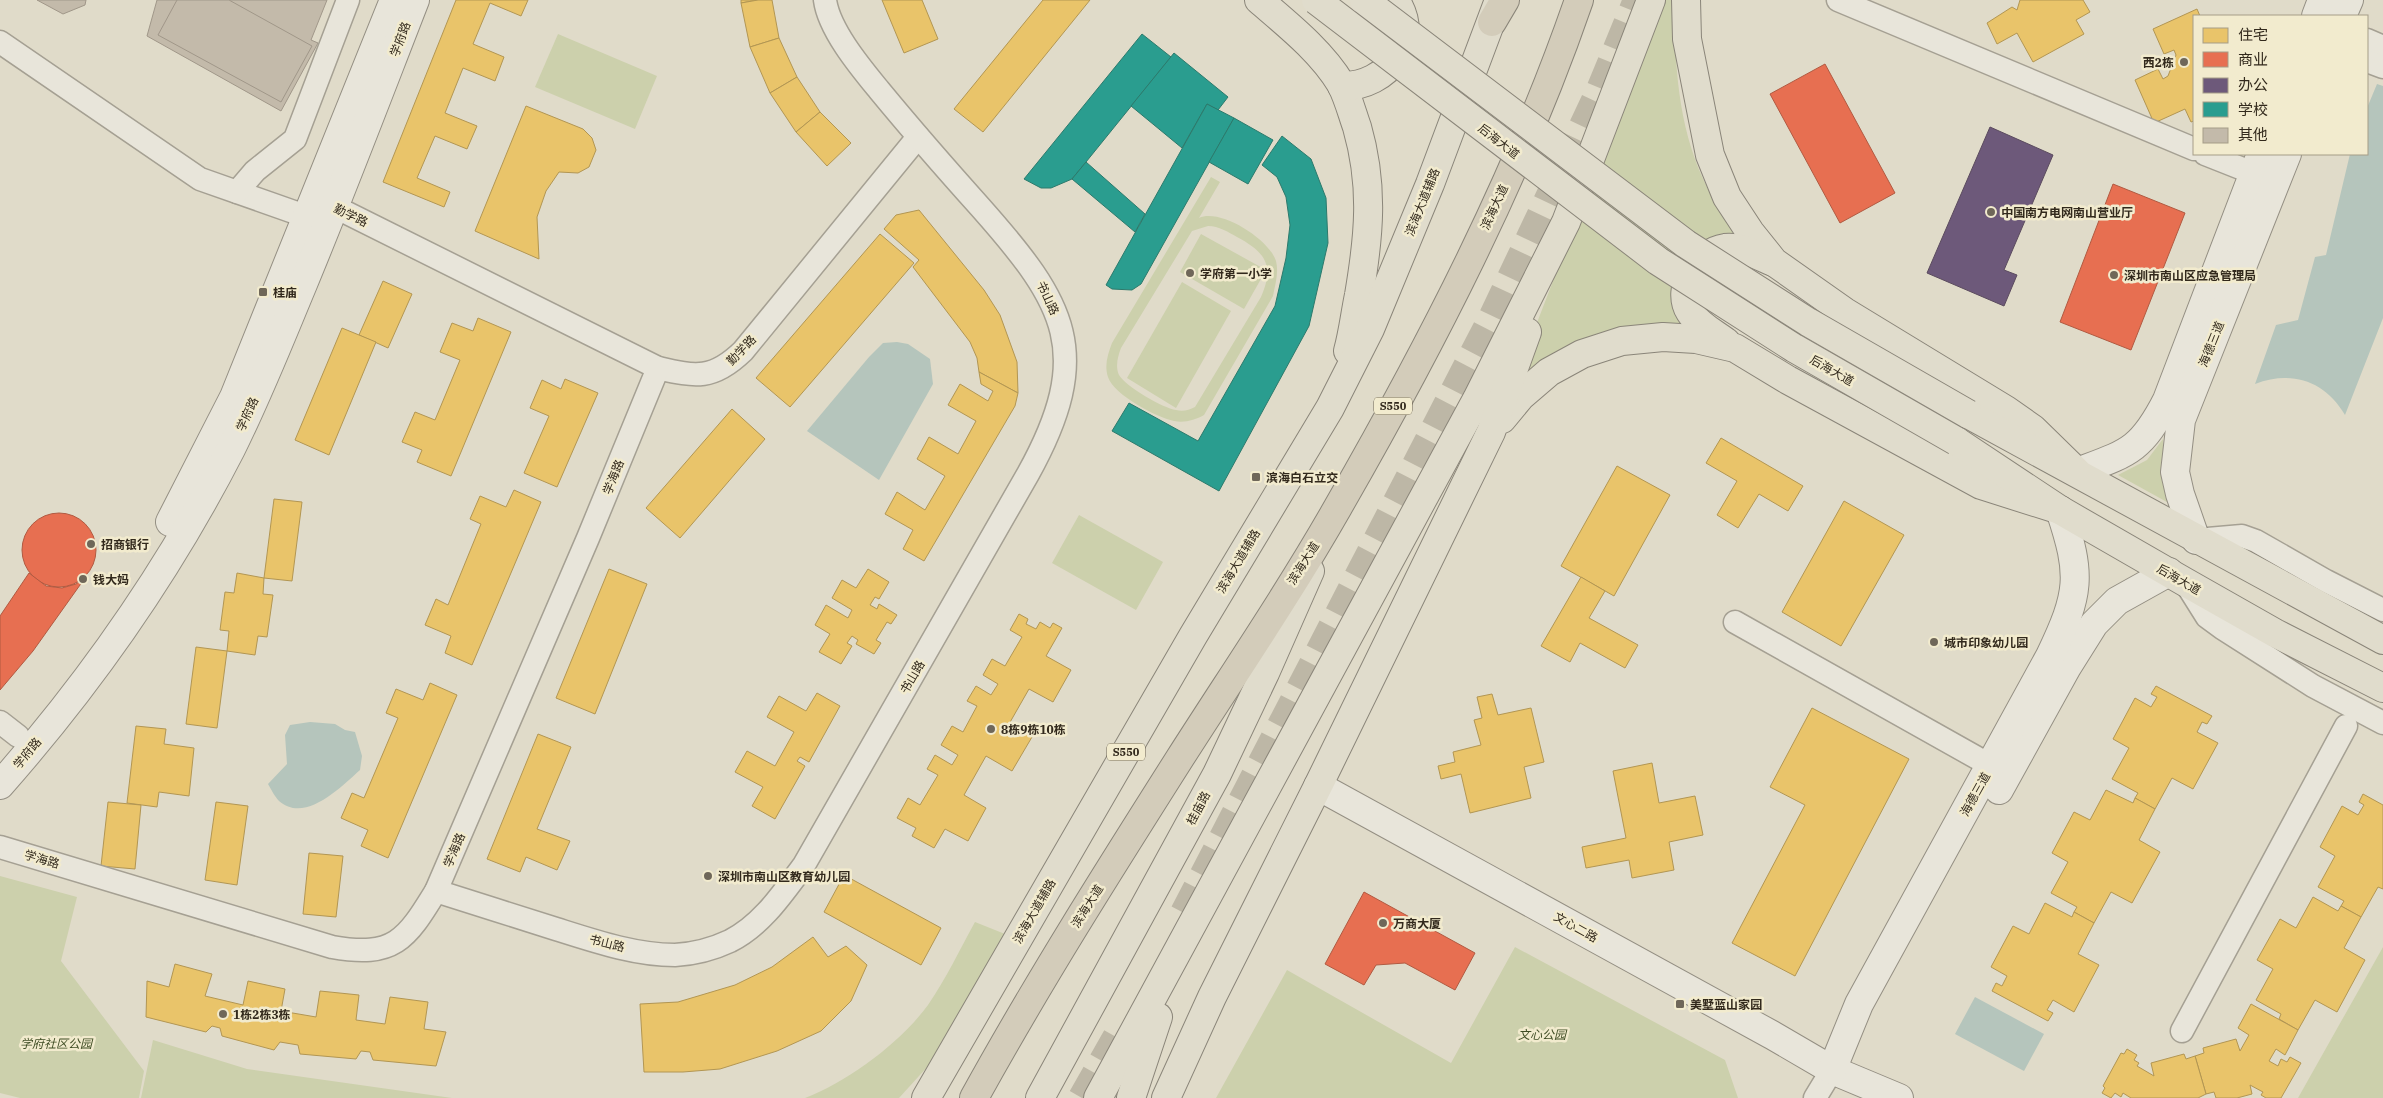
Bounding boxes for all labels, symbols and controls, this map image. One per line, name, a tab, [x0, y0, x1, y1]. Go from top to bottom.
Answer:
legend	[2193, 15, 2368, 155]
street label: 学府路	[387, 20, 413, 58]
text: 住宅	[2238, 25, 2268, 44]
text: 商业	[2238, 50, 2268, 69]
place label: 西2栋	[2143, 55, 2174, 70]
marker: 西2栋	[2178, 56, 2190, 68]
text: 办公	[2238, 75, 2268, 94]
text: 学校	[2238, 100, 2268, 119]
street label: 后海大道	[1475, 120, 1523, 162]
text: 其他	[2238, 125, 2268, 144]
street label: 滨海大道辅路	[1402, 166, 1442, 238]
street label: 滨海大道	[1477, 182, 1511, 232]
street label: 勤学路	[332, 200, 370, 230]
place label: 中国南方电网南山营业厅	[2001, 205, 2133, 220]
marker: 中国南方电网南山营业厅	[1985, 206, 1997, 218]
place label: 学府第一小学	[1200, 266, 1272, 281]
marker: 学府第一小学	[1184, 267, 1196, 279]
place label: 深圳市南山区应急管理局	[2124, 268, 2256, 283]
marker: 深圳市南山区应急管理局	[2108, 269, 2120, 281]
street label: 书山路	[1034, 279, 1062, 317]
place label: 桂庙	[273, 285, 297, 300]
marker: 桂庙	[257, 286, 269, 298]
street label: 海德三道	[2195, 319, 2227, 369]
street label: 勤学路	[723, 332, 759, 368]
street label: 后海大道	[1807, 352, 1857, 388]
street label: 学府路	[233, 395, 261, 433]
road number: S550	[1374, 398, 1412, 414]
street label: 学海路	[599, 457, 627, 497]
place label: 滨海白石立交	[1266, 470, 1338, 485]
marker: 滨海白石立交	[1250, 471, 1262, 483]
street label: 滨海大道辅路	[1213, 526, 1263, 596]
place label: 招商银行	[101, 537, 149, 552]
marker: 招商银行	[85, 538, 97, 550]
street label: 滨海大道	[1284, 539, 1322, 587]
street label: 后海大道	[2154, 561, 2204, 597]
place label: 钱大妈	[93, 572, 129, 587]
marker: 钱大妈	[77, 573, 89, 585]
place label: 城市印象幼儿园	[1944, 635, 2028, 650]
marker: 城市印象幼儿园	[1928, 636, 1940, 648]
street label: 书山路	[897, 658, 927, 696]
place label: 8栋9栋10栋	[1001, 722, 1066, 737]
marker: 8栋9栋10栋	[985, 723, 997, 735]
street label: 学府路	[10, 734, 44, 772]
road number: S550	[1107, 744, 1145, 760]
street label: 海德三道	[1957, 769, 1993, 819]
street label: 桂庙路	[1183, 789, 1213, 827]
street label: 学海路	[440, 830, 468, 870]
street label: 学海路	[23, 847, 61, 871]
place label: 深圳市南山区教育幼儿园	[718, 869, 850, 884]
marker: 深圳市南山区教育幼儿园	[702, 870, 714, 882]
street label: 滨海大道辅路	[1010, 876, 1058, 946]
street label: 滨海大道	[1068, 882, 1106, 930]
street label: 文心二路	[1551, 909, 1601, 945]
place label: 万商大厦	[1393, 916, 1441, 931]
marker: 万商大厦	[1377, 917, 1389, 929]
street label: 书山路	[588, 931, 626, 955]
place label: 美墅蓝山家园	[1690, 997, 1762, 1012]
marker: 美墅蓝山家园	[1674, 998, 1686, 1010]
place label: 1栋2栋3栋	[233, 1007, 291, 1022]
marker: 1栋2栋3栋	[217, 1008, 229, 1020]
park label: 文心公园	[1518, 1027, 1568, 1042]
park label: 学府社区公园	[20, 1036, 94, 1051]

